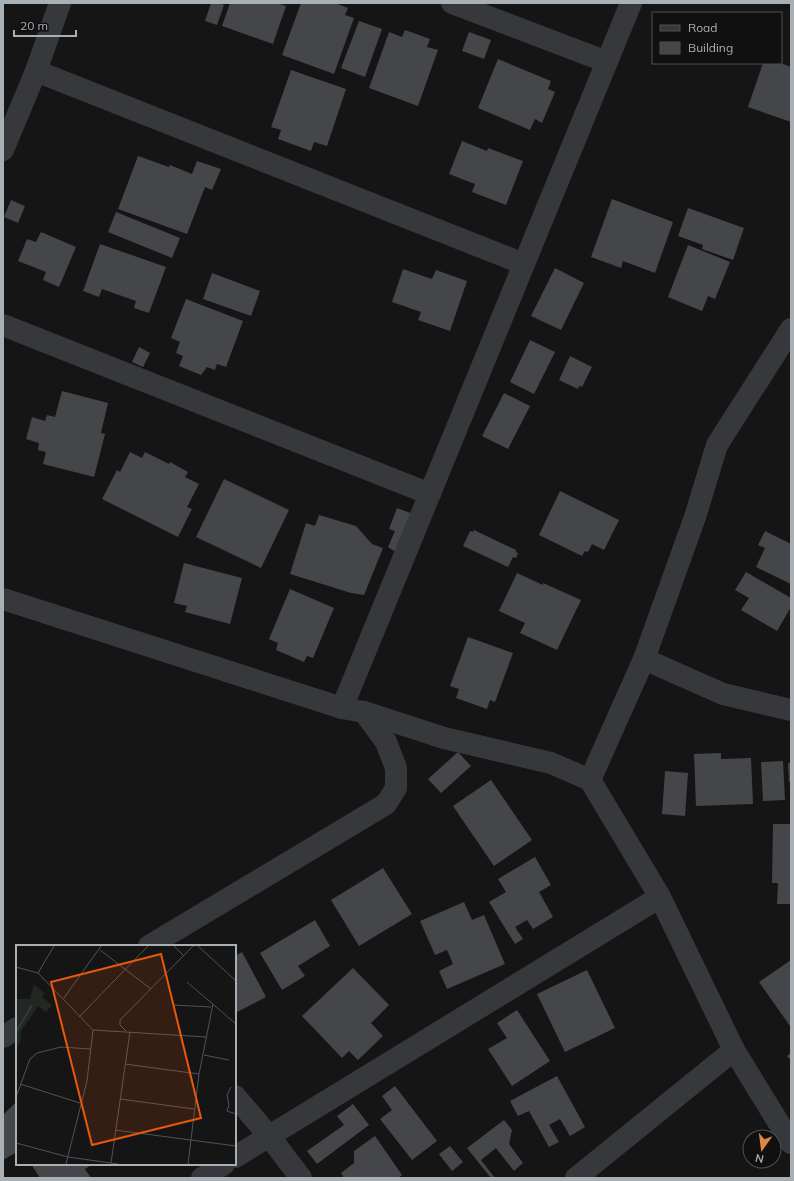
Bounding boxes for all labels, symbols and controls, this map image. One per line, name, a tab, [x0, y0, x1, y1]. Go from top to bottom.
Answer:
scale bar	[14, 12, 76, 38]
legend	[652, 12, 782, 64]
text: 20 m	[20, 18, 48, 33]
text: Road	[688, 20, 717, 35]
text: Building	[688, 40, 733, 55]
inset map	[16, 945, 236, 1165]
north arrow	[742, 1129, 782, 1169]
text: N	[754, 1151, 765, 1167]

